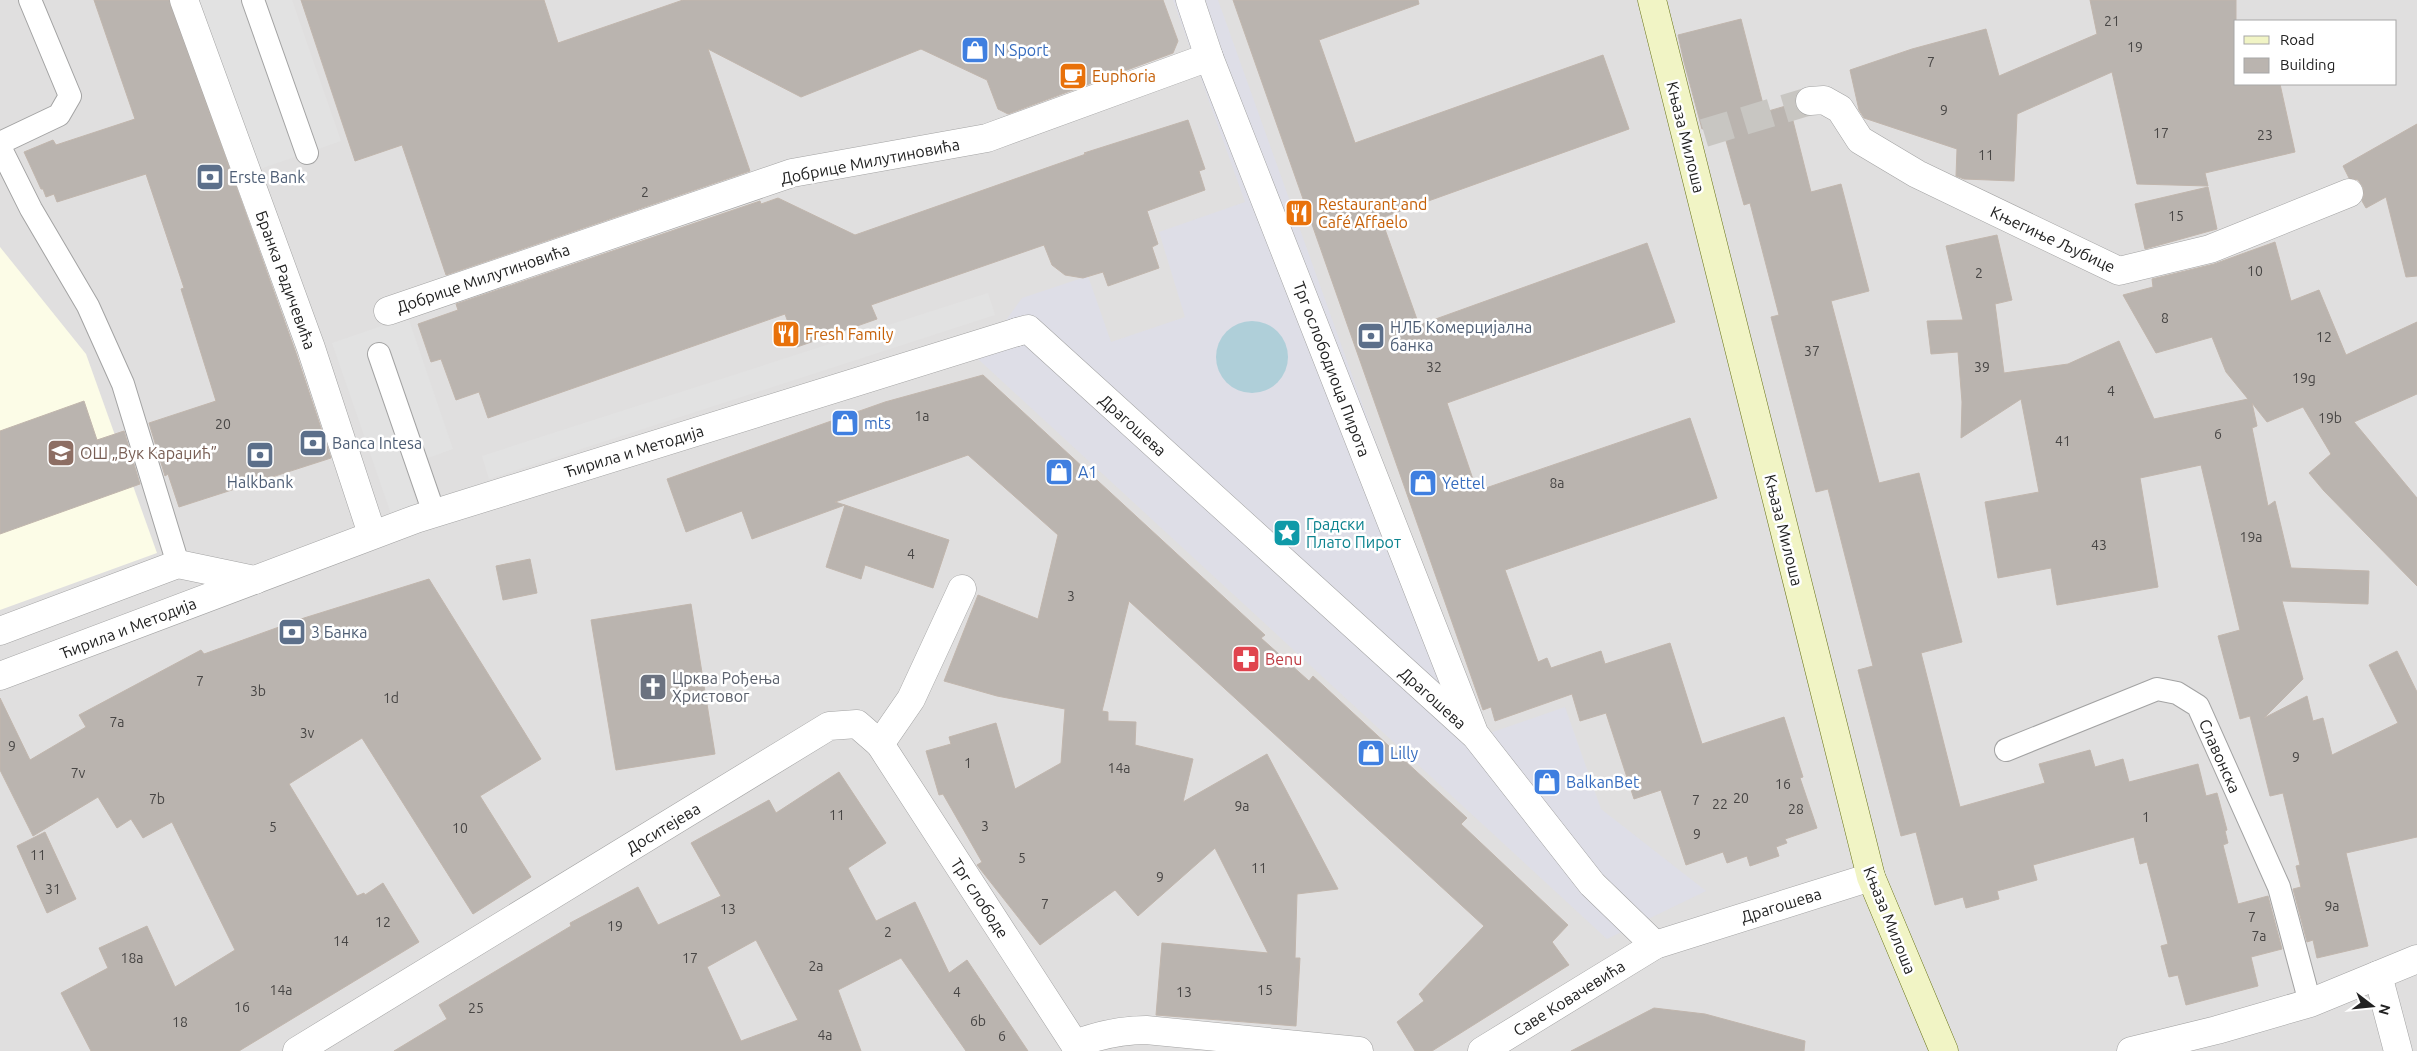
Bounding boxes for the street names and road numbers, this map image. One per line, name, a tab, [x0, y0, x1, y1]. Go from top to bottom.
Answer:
street label: Књаза Милоша	[1663, 79, 1709, 195]
street label: Добрице Милутиновића	[779, 135, 961, 187]
street label: Књегиње Љубице	[1988, 202, 2118, 276]
street label: Бранка Радичевића	[253, 208, 319, 352]
street label: Добрице Милутиновића	[394, 240, 572, 316]
street label: Трг ослободиоца Пирота	[1290, 279, 1374, 459]
street label: Драгошева	[1096, 390, 1170, 460]
street label: Ћирила и Методија	[562, 421, 706, 481]
street label: Књаза Милоша	[1761, 472, 1807, 588]
street label: Ћирила и Методија	[57, 594, 199, 662]
street label: Драгошева	[1396, 663, 1470, 733]
street label: Славонска	[2196, 716, 2244, 796]
street label: Доситејева	[623, 799, 703, 857]
street label: Трг слободе	[948, 855, 1012, 941]
street label: Књаза Милоша	[1860, 864, 1920, 976]
street label: Драгошева	[1738, 884, 1824, 926]
street label: Саве Ковачевића	[1510, 956, 1628, 1040]

